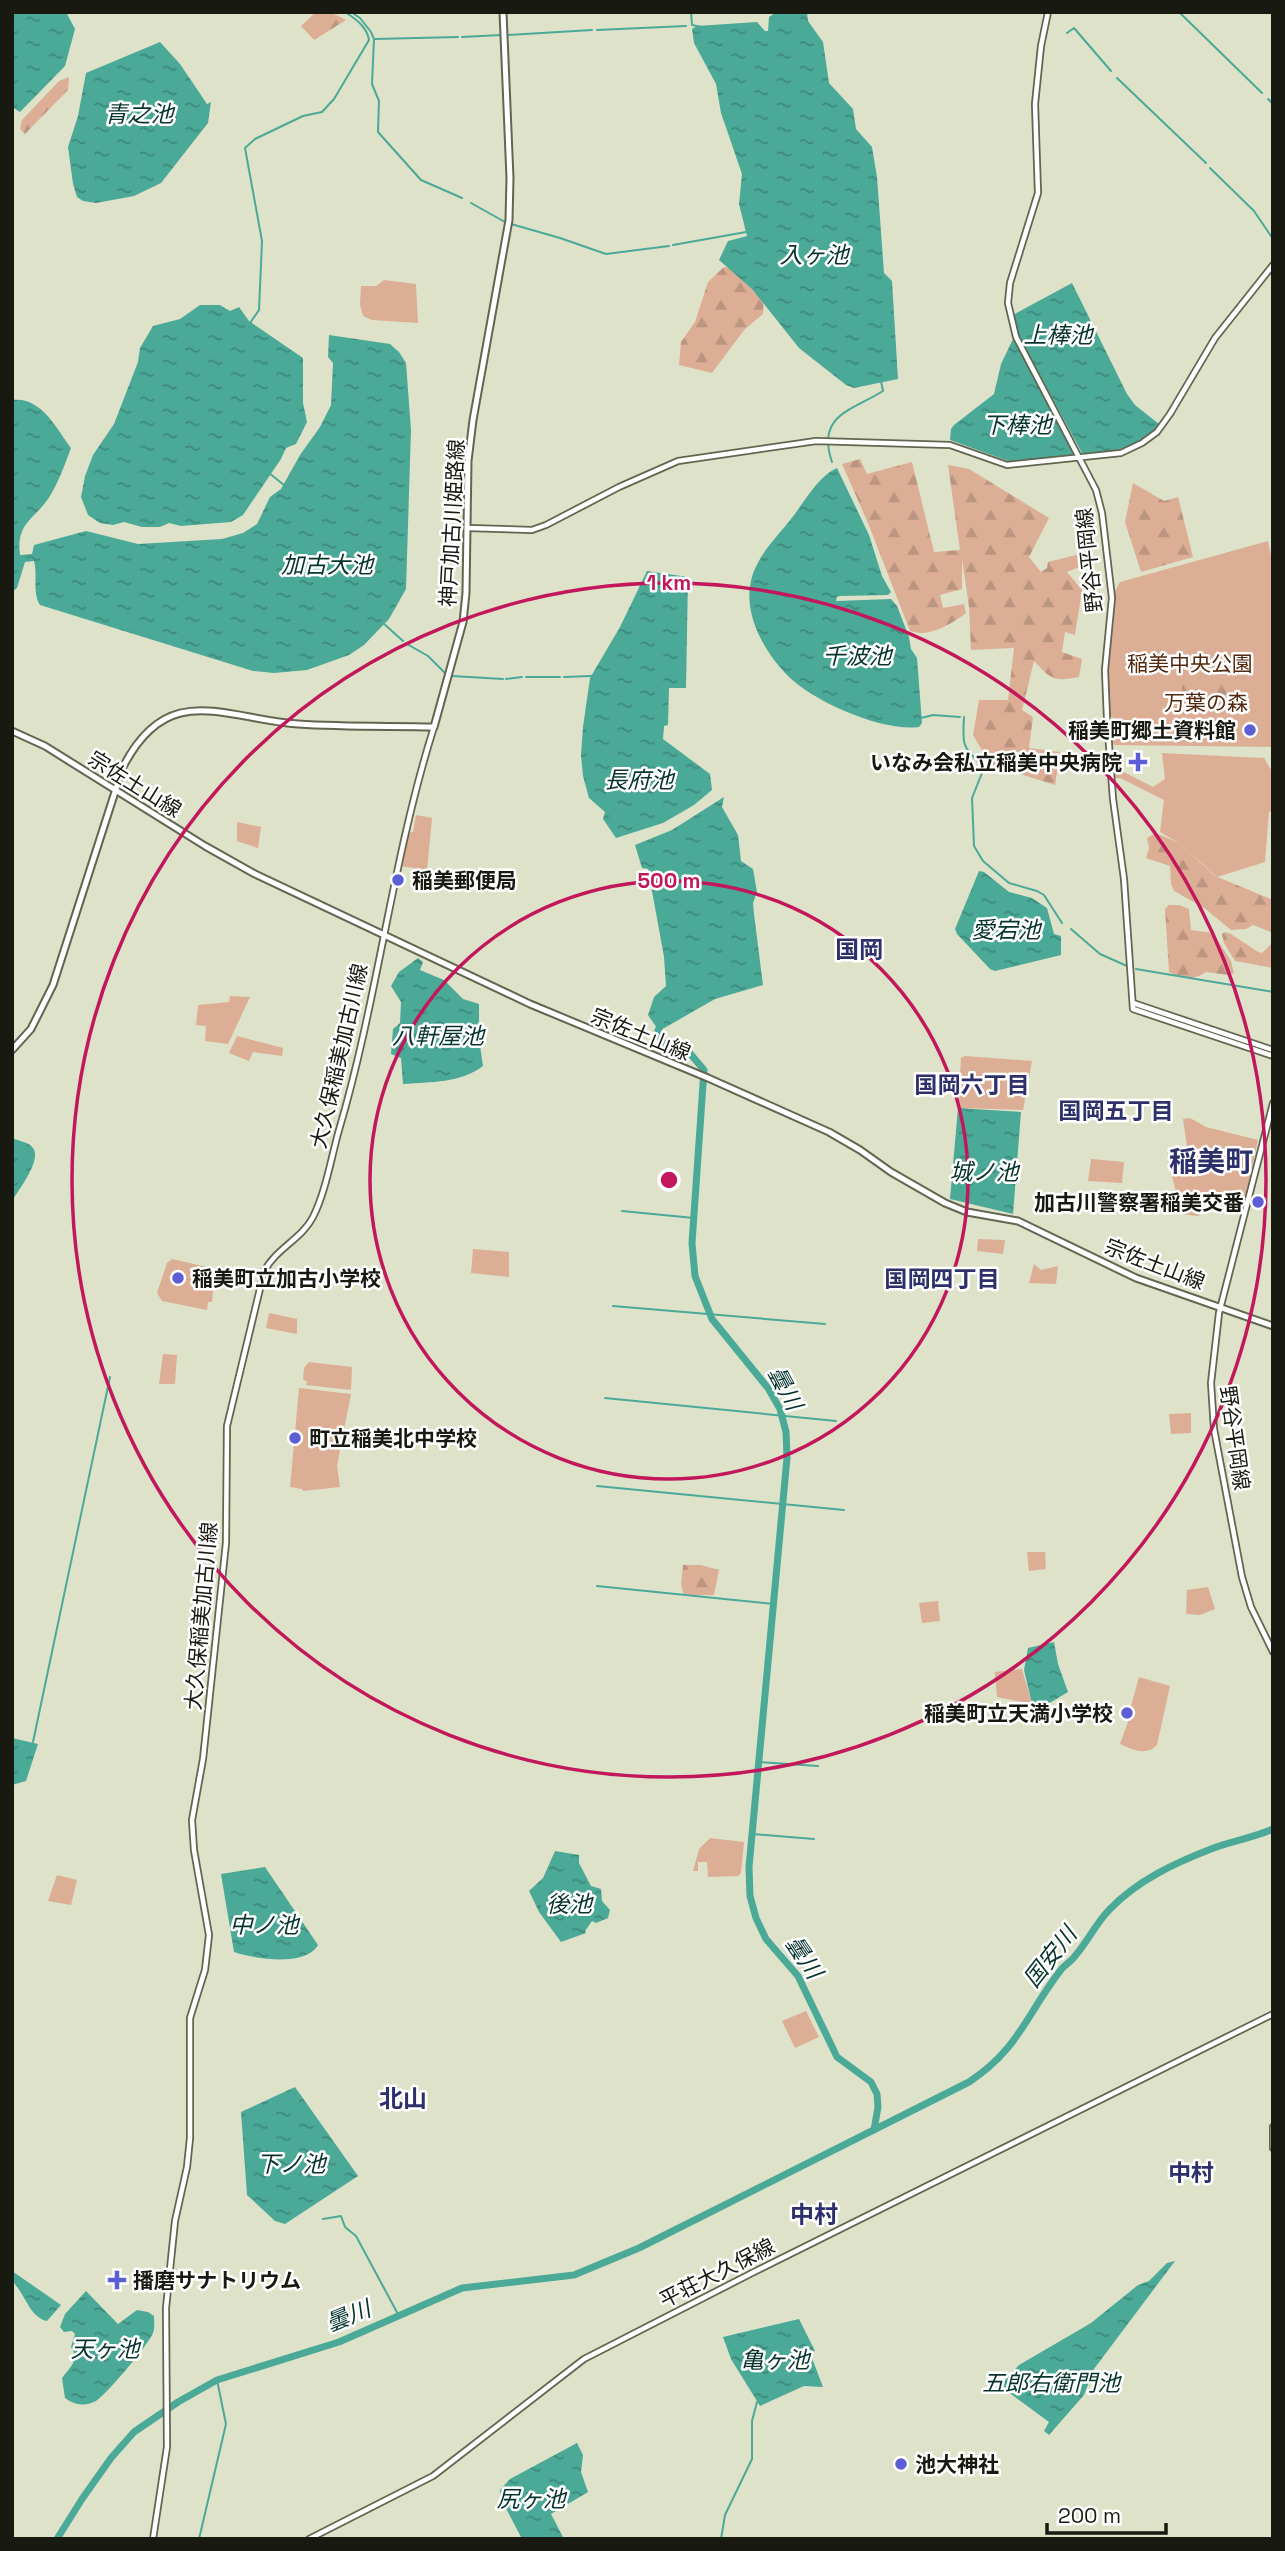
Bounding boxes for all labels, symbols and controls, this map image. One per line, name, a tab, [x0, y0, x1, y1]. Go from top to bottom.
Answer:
water label: 青之池	[105, 99, 176, 129]
water label: 入ヶ池	[780, 240, 851, 270]
water label: 上棒池	[1024, 320, 1095, 350]
water label: 下棒池	[983, 410, 1054, 440]
street label: 神戸加古川姫路線	[434, 438, 470, 608]
street label: 野谷平岡線	[1070, 506, 1108, 614]
water label: 加古大池	[281, 550, 375, 580]
text: 1 km	[647, 569, 691, 596]
water label: 千波池	[823, 641, 894, 671]
park label: 稲美中央公園	[1127, 650, 1253, 677]
park label: 万葉の森	[1164, 689, 1248, 716]
place label: 稲美町郷土資料館	[1068, 717, 1236, 744]
marker: 稲美町郷土資料館	[1242, 722, 1258, 738]
street label: 宗佐土山線	[83, 745, 187, 823]
place label: いなみ会私立稲美中央病院	[870, 749, 1122, 776]
marker: いなみ会私立稲美中央病院	[1128, 752, 1148, 772]
water label: 長府池	[605, 765, 676, 795]
place label: 稲美郵便局	[412, 867, 517, 894]
text: 500 m	[637, 867, 701, 894]
marker: 稲美郵便局	[390, 872, 406, 888]
water label: 愛宕池	[972, 915, 1043, 945]
district label: 国岡	[835, 934, 883, 965]
street label: 大久保稲美加古川線	[305, 961, 373, 1151]
street label: 宗佐土山線	[587, 1002, 695, 1066]
water label: 八軒屋池	[392, 1021, 486, 1051]
district label: 国岡六丁目	[915, 1070, 1030, 1100]
district label: 国岡五丁目	[1059, 1096, 1174, 1126]
district label: 稲美町	[1169, 1143, 1253, 1179]
water label: 城ノ池	[950, 1157, 1021, 1187]
centre of rings	[657, 1168, 681, 1192]
place label: 加古川警察署稲美交番	[1034, 1189, 1244, 1216]
marker: 加古川警察署稲美交番	[1250, 1194, 1266, 1210]
street label: 宗佐土山線	[1101, 1233, 1209, 1295]
district label: 国岡四丁目	[885, 1264, 1000, 1294]
place label: 稲美町立加古小学校	[192, 1265, 381, 1292]
marker: 稲美町立加古小学校	[170, 1270, 186, 1286]
water label: 曇川	[761, 1361, 810, 1418]
street label: 野谷平岡線	[1214, 1384, 1256, 1492]
place label: 町立稲美北中学校	[309, 1425, 477, 1452]
marker: 町立稲美北中学校	[287, 1430, 303, 1446]
street label: 大久保稲美加古川線	[179, 1521, 223, 1711]
place label: 稲美町立天満小学校	[924, 1700, 1113, 1727]
marker: 稲美町立天満小学校	[1119, 1705, 1135, 1721]
water label: 後池	[546, 1889, 594, 1919]
water label: 中ノ池	[230, 1910, 301, 1940]
water label: 国安川	[1017, 1918, 1085, 1993]
water label: 曇川	[779, 1930, 831, 1987]
district label: 北山	[379, 2083, 427, 2114]
water label: 下ノ池	[257, 2149, 328, 2179]
district label: 中村	[1168, 2158, 1214, 2188]
district label: 中村	[790, 2199, 838, 2230]
street label: 平荘大久保線	[655, 2232, 779, 2314]
place label: 播磨サナトリウム	[133, 2267, 301, 2294]
marker: 播磨サナトリウム	[107, 2270, 127, 2290]
water label: 曇川	[321, 2292, 378, 2339]
water label: 天ヶ池	[71, 2334, 142, 2364]
water label: 亀ヶ池	[741, 2345, 812, 2375]
water label: 五郎右衛門池	[982, 2368, 1122, 2398]
place label: 池大神社	[915, 2451, 999, 2478]
marker: 池大神社	[893, 2456, 909, 2472]
water label: 尻ヶ池	[497, 2484, 568, 2514]
scale bar	[1047, 2492, 1166, 2536]
text: 200 m	[1058, 2502, 1121, 2529]

